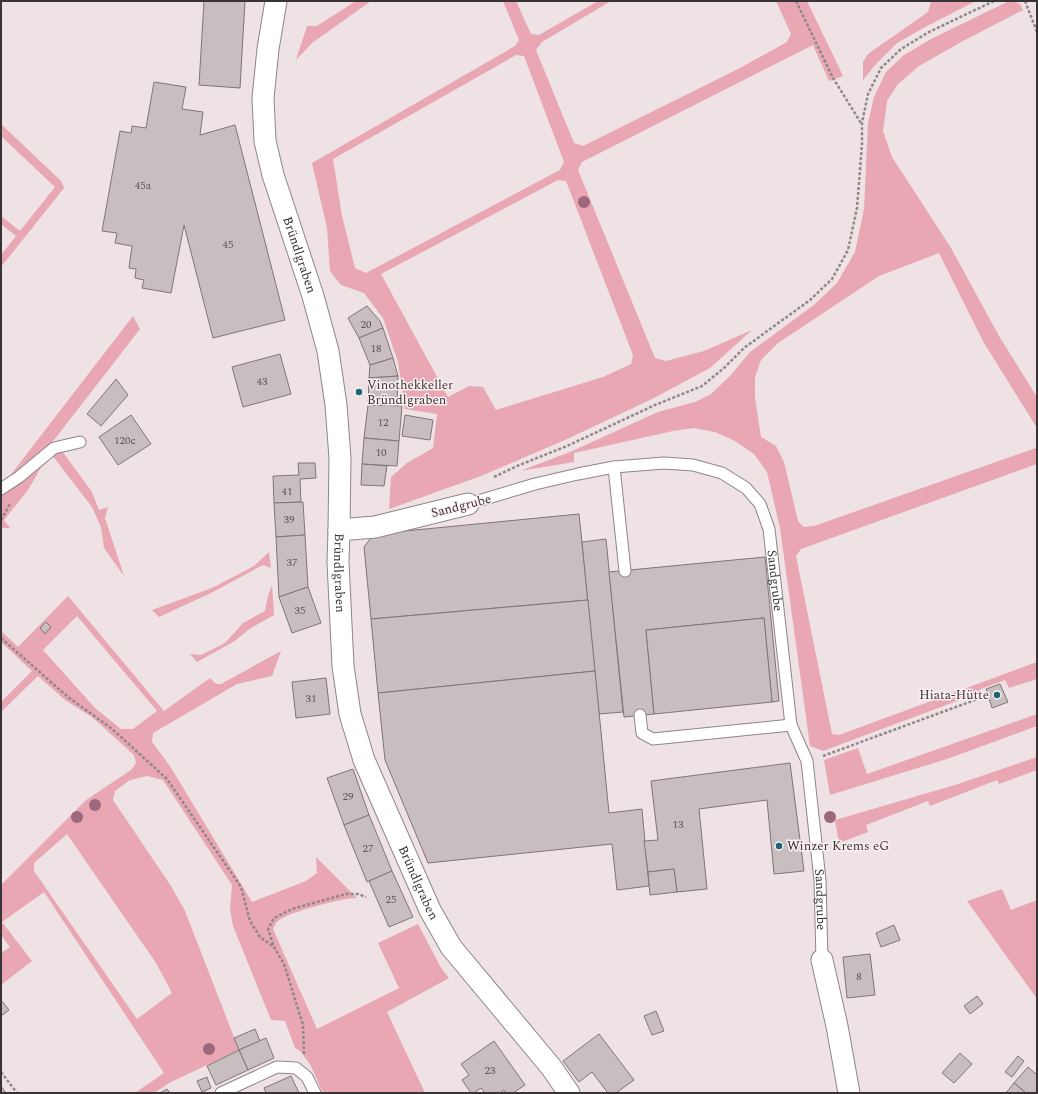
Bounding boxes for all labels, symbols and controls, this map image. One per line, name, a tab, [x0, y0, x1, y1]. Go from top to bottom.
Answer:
house number: 45a	[135, 177, 152, 194]
street label: Bründlgraben	[277, 214, 322, 296]
house number: 45	[223, 236, 234, 253]
house number: 20	[361, 316, 372, 333]
house number: 18	[371, 340, 382, 357]
house number: 43	[257, 373, 268, 390]
place label: Vinothekkeller Bründlgraben	[367, 375, 453, 410]
marker: Vinothekkeller Bründlgraben	[354, 387, 364, 397]
house number: 12	[378, 414, 389, 431]
house number: 120c	[114, 432, 136, 449]
house number: 10	[376, 444, 387, 461]
house number: 41	[282, 483, 293, 500]
street label: Sandgrube	[429, 489, 493, 523]
house number: 39	[284, 511, 295, 528]
street label: Bründlgraben	[328, 533, 350, 613]
street label: Sandgrube	[761, 549, 788, 612]
house number: 37	[287, 554, 298, 571]
house number: 35	[295, 602, 306, 619]
place label: Hiata-Hütte	[919, 685, 989, 705]
house number: 31	[306, 690, 317, 707]
marker: Hiata-Hütte	[992, 690, 1002, 700]
house number: 29	[343, 788, 354, 805]
house number: 13	[673, 816, 684, 833]
place label: Winzer Krems eG	[787, 836, 889, 856]
house number: 27	[363, 840, 374, 857]
marker: Winzer Krems eG	[774, 841, 784, 851]
street label: Bründlgraben	[393, 842, 444, 924]
street label: Sandgrube	[809, 868, 831, 930]
house number: 25	[386, 891, 397, 908]
house number: 8	[856, 968, 862, 985]
house number: 23	[485, 1062, 496, 1079]

